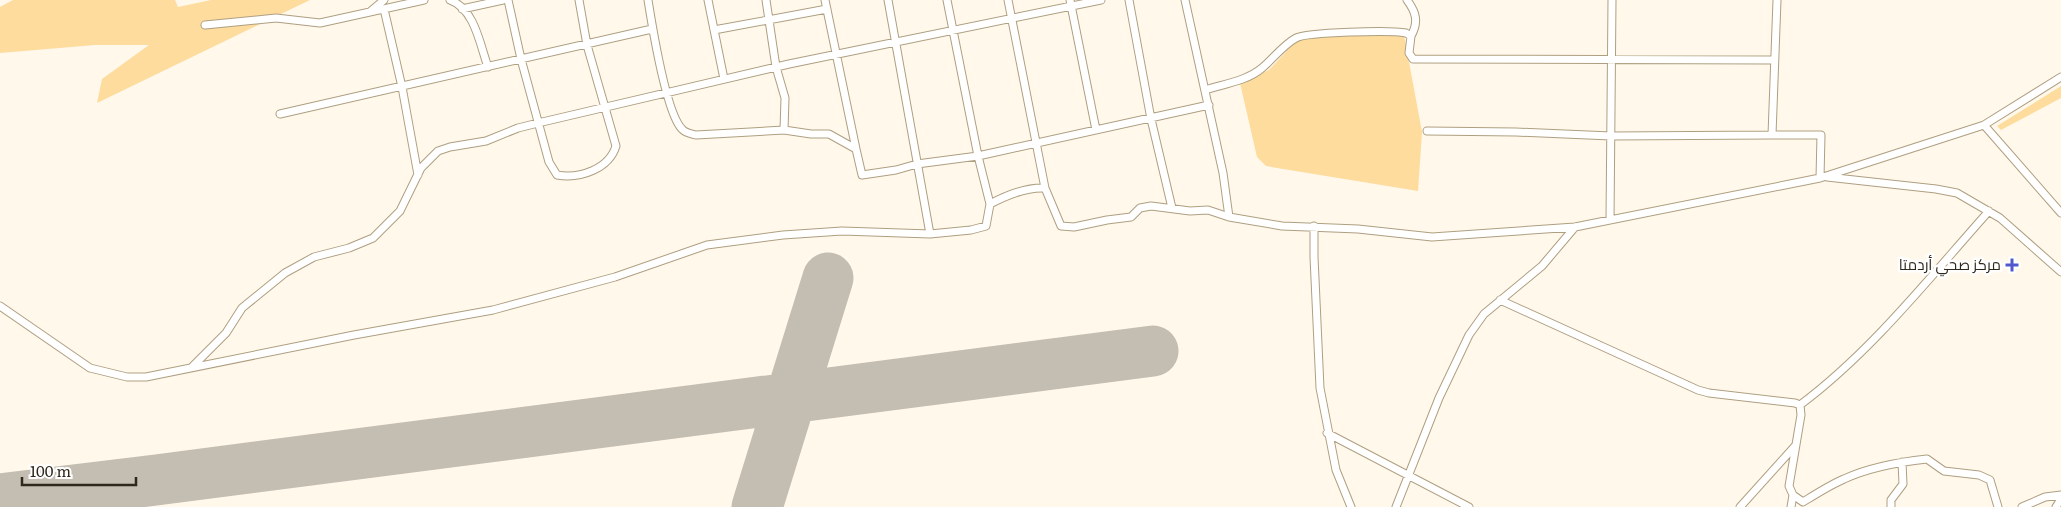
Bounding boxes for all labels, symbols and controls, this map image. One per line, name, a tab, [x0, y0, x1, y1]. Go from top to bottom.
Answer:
place label: مركز صحي أردمتا	[1899, 252, 2001, 277]
marker: مركز صحي أردمتا	[2005, 258, 2019, 272]
scale bar	[22, 454, 136, 486]
text: 100 m	[30, 459, 71, 482]

